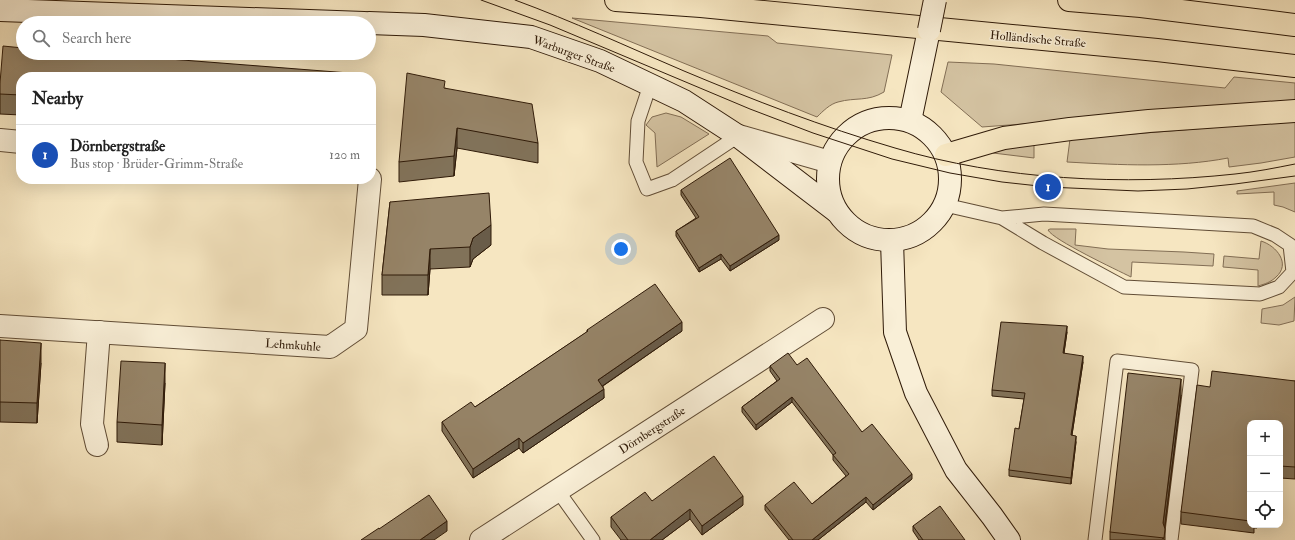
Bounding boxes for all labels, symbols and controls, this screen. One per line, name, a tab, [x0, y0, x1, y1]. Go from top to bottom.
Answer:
search box	[16, 16, 376, 60]
icon: search	[30, 27, 52, 49]
street label: Holländische Straße	[989, 28, 1086, 51]
text: Search here	[62, 29, 131, 48]
street label: Warburger Straße	[530, 32, 617, 76]
text: Nearby	[32, 88, 83, 109]
text: Dörnbergstraße	[70, 137, 165, 156]
text: 1	[43, 147, 47, 163]
text: 120 m	[329, 147, 360, 163]
text: Bus stop · Brüder-Grimm-Straße	[70, 156, 243, 172]
pin: 1	[1035, 172, 1061, 202]
your location	[611, 239, 631, 259]
street label: Lehmkuhle	[265, 336, 321, 355]
street label: Dörnbergstraße	[616, 403, 688, 457]
map controls	[1247, 420, 1283, 528]
button: +	[1247, 420, 1283, 456]
button: −	[1247, 456, 1283, 492]
button: locate	[1247, 492, 1283, 528]

